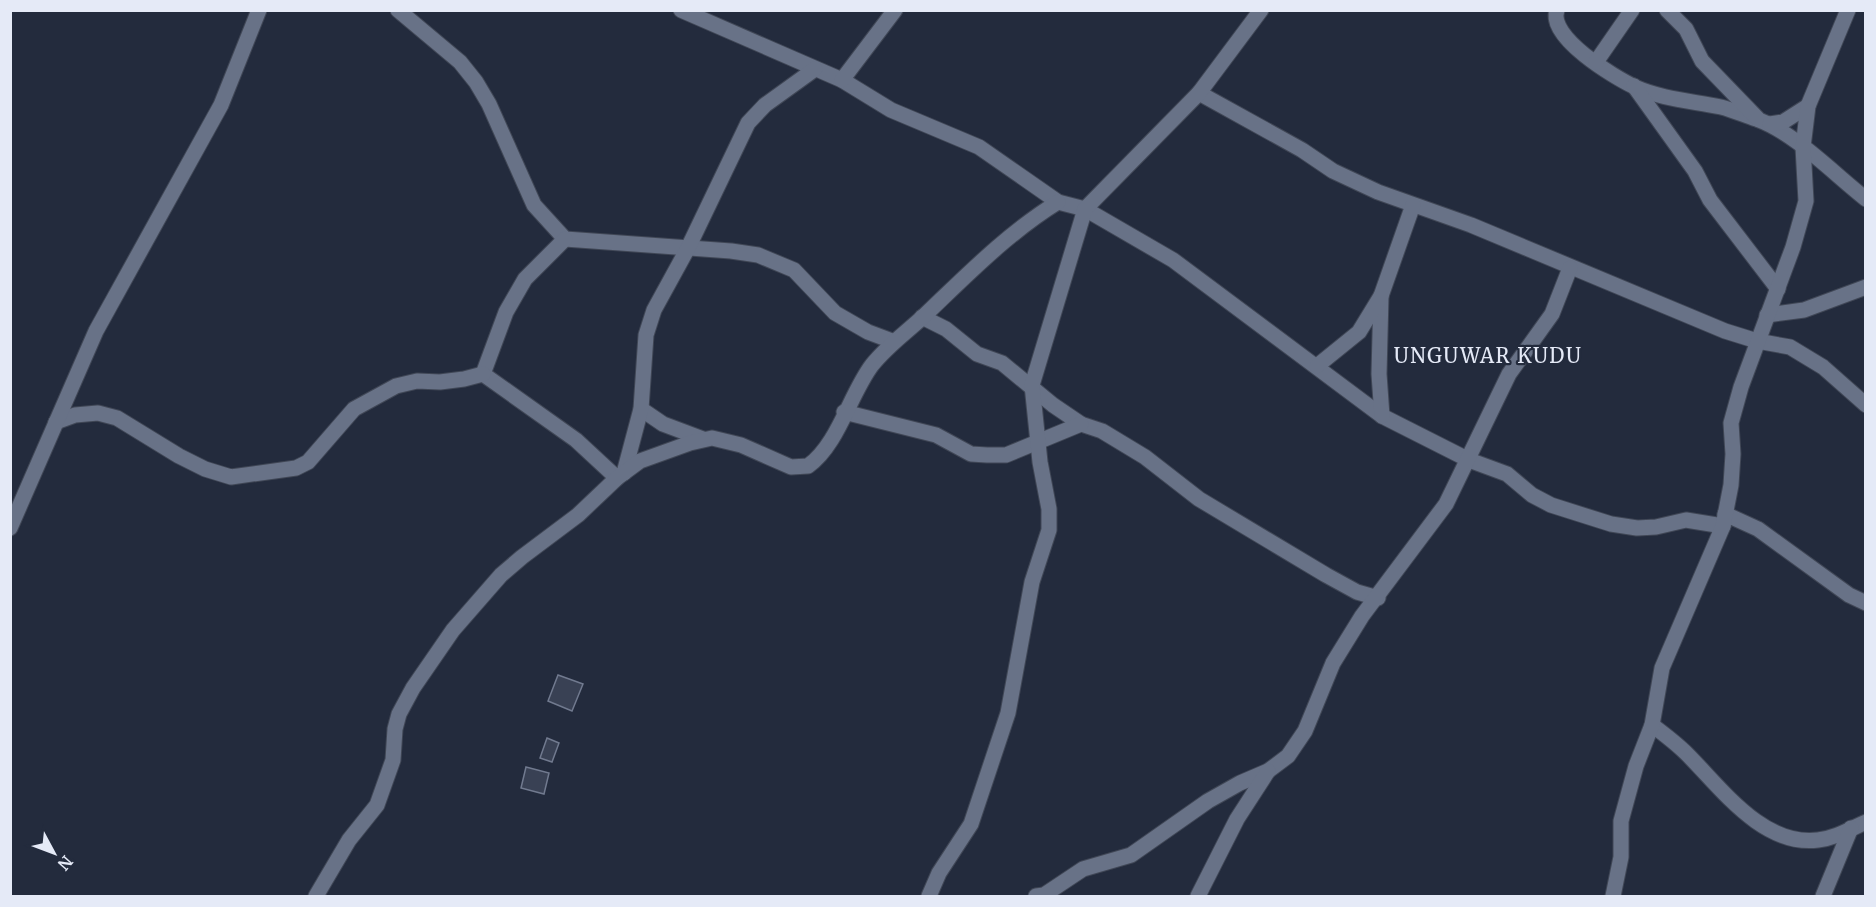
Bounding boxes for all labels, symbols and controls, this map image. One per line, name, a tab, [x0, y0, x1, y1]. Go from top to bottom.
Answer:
district label: UNGUWAR KUDU	[1394, 343, 1582, 368]
north arrow	[24, 823, 84, 883]
text: N	[53, 852, 77, 874]

